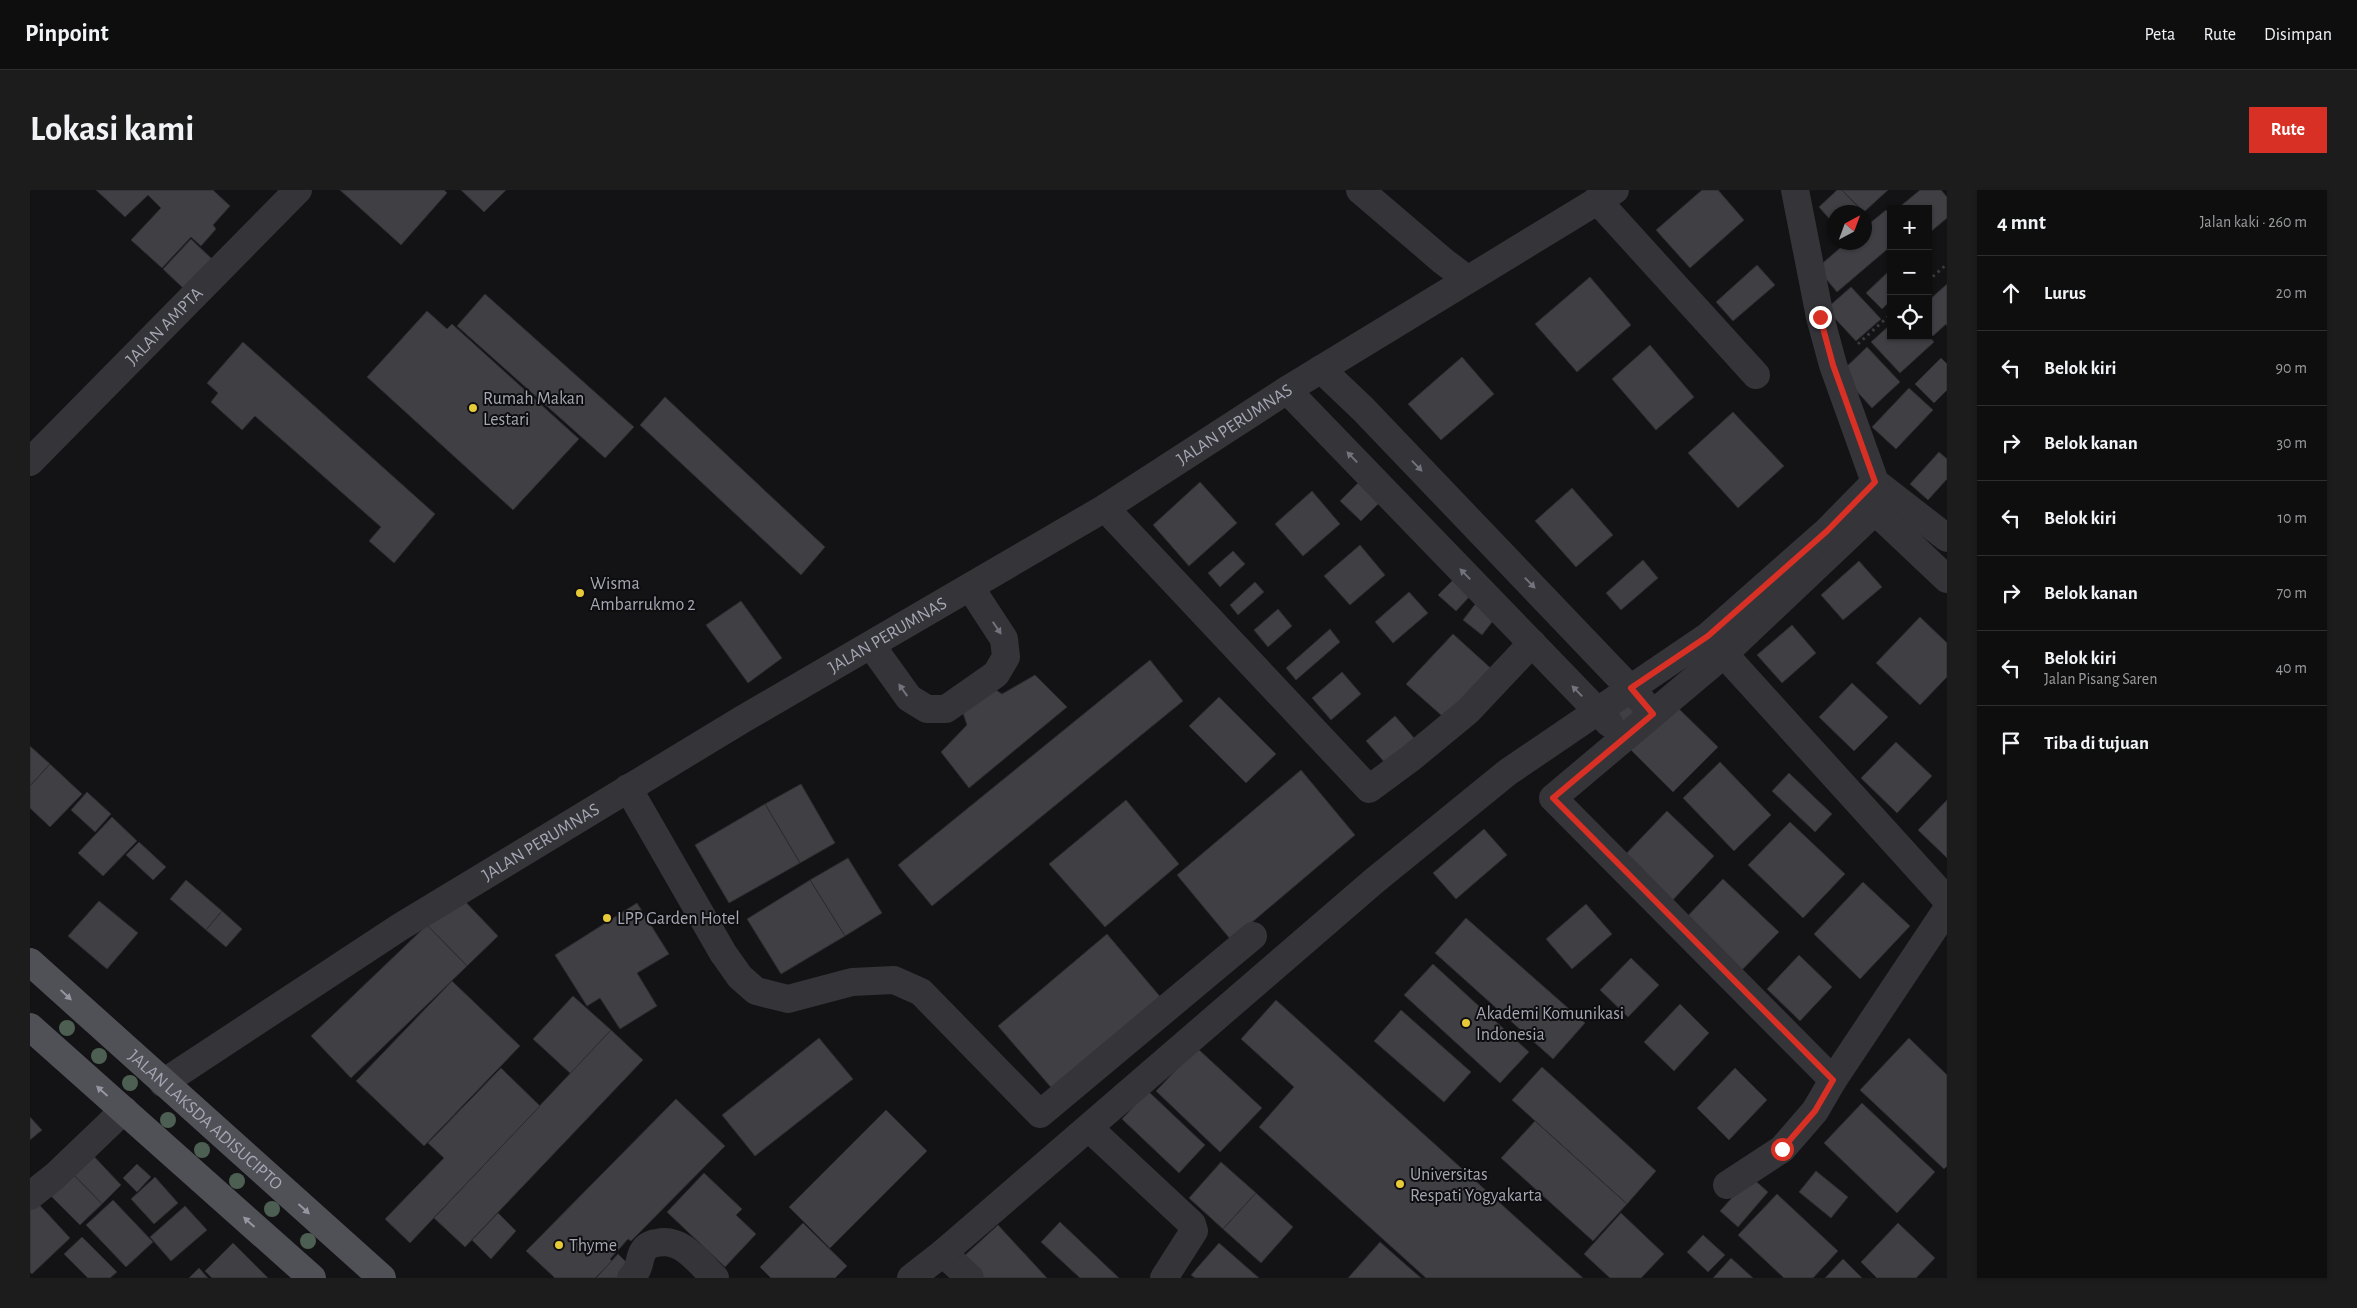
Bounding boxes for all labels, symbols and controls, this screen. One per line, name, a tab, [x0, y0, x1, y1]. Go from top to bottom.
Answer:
text: Pinpoint	[25, 22, 109, 46]
text: Peta	[2144, 26, 2175, 44]
text: Rute	[2203, 26, 2236, 44]
text: Disimpan	[2264, 26, 2332, 44]
button: Rute	[2249, 107, 2327, 153]
text: Lokasi kami	[30, 112, 194, 147]
north arrow	[1827, 205, 1872, 250]
map controls	[1887, 205, 1932, 340]
button: +	[1887, 205, 1932, 250]
text: 4 mnt	[1997, 212, 2046, 233]
text: Jalan kaki · 260 m	[2200, 214, 2307, 230]
button: −	[1887, 250, 1932, 295]
icon: ahead	[1997, 279, 2025, 307]
street label: JALAN AMPTA	[123, 284, 207, 369]
text: Lurus	[2044, 284, 2086, 303]
text: 20 m	[2276, 285, 2307, 301]
button: locate	[1887, 295, 1932, 340]
route end	[1809, 306, 1832, 329]
icon: left	[1997, 354, 2025, 382]
text: Belok kiri	[2044, 359, 2116, 378]
text: 90 m	[2276, 360, 2307, 376]
street label: JALAN PERUMNAS	[1174, 381, 1296, 469]
place label: Rumah Makan Lestari	[483, 390, 584, 429]
marker: Rumah Makan Lestari	[467, 402, 479, 414]
icon: right	[1997, 429, 2025, 457]
text: Belok kanan	[2044, 434, 2138, 453]
text: 30 m	[2277, 435, 2307, 451]
one-way arrow	[1346, 452, 1358, 464]
one-way arrow	[1411, 459, 1423, 471]
icon: left	[1997, 504, 2025, 532]
text: Belok kiri	[2044, 509, 2116, 528]
text: 10 m	[2278, 510, 2307, 526]
one-way arrow	[1459, 569, 1471, 581]
place label: Wisma Ambarrukmo 2	[590, 575, 695, 614]
one-way arrow	[1524, 576, 1536, 588]
icon: right	[1997, 579, 2025, 607]
text: Belok kanan	[2044, 584, 2138, 603]
text: 70 m	[2276, 585, 2307, 601]
marker: Wisma Ambarrukmo 2	[574, 587, 586, 599]
street label: JALAN PERUMNAS	[826, 594, 950, 677]
one-way arrow	[992, 621, 1001, 635]
text: Belok kiri	[2044, 649, 2116, 668]
icon: left	[1997, 654, 2025, 682]
text: 40 m	[2275, 660, 2307, 676]
text: Jalan Pisang Saren	[2044, 671, 2157, 687]
one-way arrow	[898, 683, 908, 697]
one-way arrow	[1571, 685, 1583, 697]
icon: arrive	[1997, 729, 2025, 757]
text: Tiba di tujuan	[2044, 734, 2149, 753]
street label: JALAN PERUMNAS	[479, 800, 603, 885]
place label: LPP Garden Hotel	[617, 910, 740, 928]
marker: LPP Garden Hotel	[601, 912, 613, 924]
one-way arrow	[60, 989, 73, 1000]
place label: Akademi Komunikasi Indonesia	[1476, 1005, 1624, 1044]
marker: Akademi Komunikasi Indonesia	[1460, 1017, 1472, 1029]
street label: JALAN LAKSDA ADISUCIPTO	[125, 1047, 285, 1194]
one-way arrow	[96, 1085, 108, 1097]
route start	[1771, 1138, 1794, 1161]
place label: Universitas Respati Yogyakarta	[1410, 1166, 1542, 1205]
marker: Universitas Respati Yogyakarta	[1394, 1178, 1406, 1190]
one-way arrow	[297, 1203, 310, 1214]
one-way arrow	[243, 1217, 256, 1228]
place label: Thyme	[569, 1237, 617, 1255]
marker: Thyme	[553, 1239, 565, 1251]

